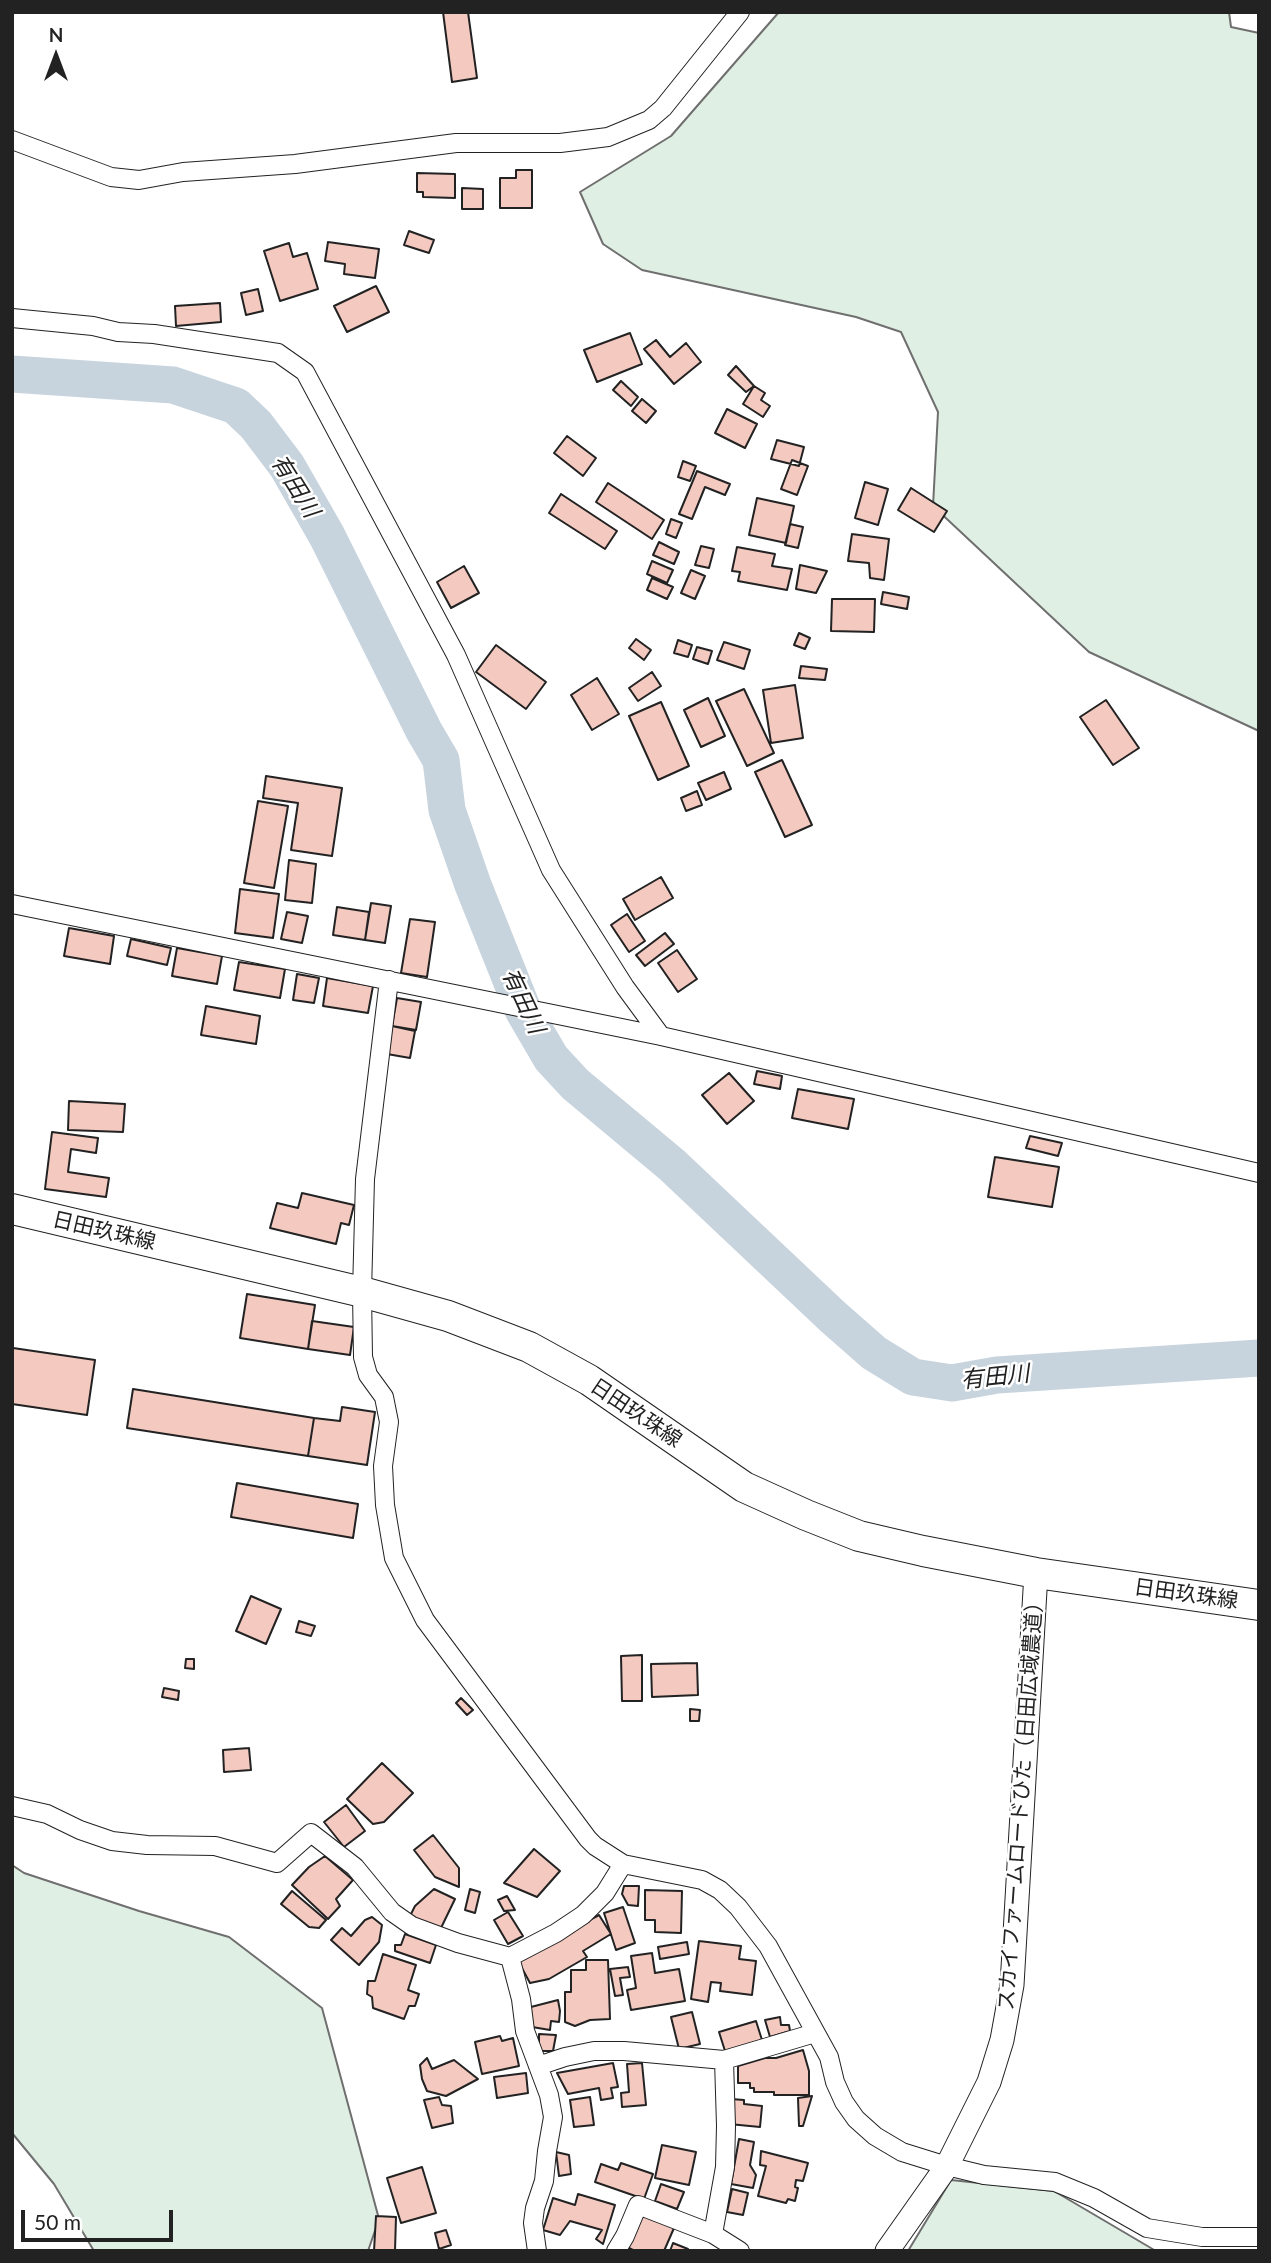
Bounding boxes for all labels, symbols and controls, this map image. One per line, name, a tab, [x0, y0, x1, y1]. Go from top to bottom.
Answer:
north arrow	[21, 21, 91, 91]
text: N	[49, 23, 63, 46]
water label: 有田川	[265, 449, 325, 523]
water label: 有田川	[496, 964, 550, 1038]
street label: 日田玖珠線	[50, 1207, 158, 1255]
water label: 有田川	[959, 1360, 1031, 1394]
street label: 日田玖珠線	[585, 1373, 687, 1453]
street label: 日田玖珠線	[1132, 1574, 1240, 1614]
street label: スカイファームロードひた（日田広域農道）	[994, 1591, 1048, 2011]
scale bar	[24, 2196, 177, 2240]
text: 50 m	[34, 2209, 81, 2234]

